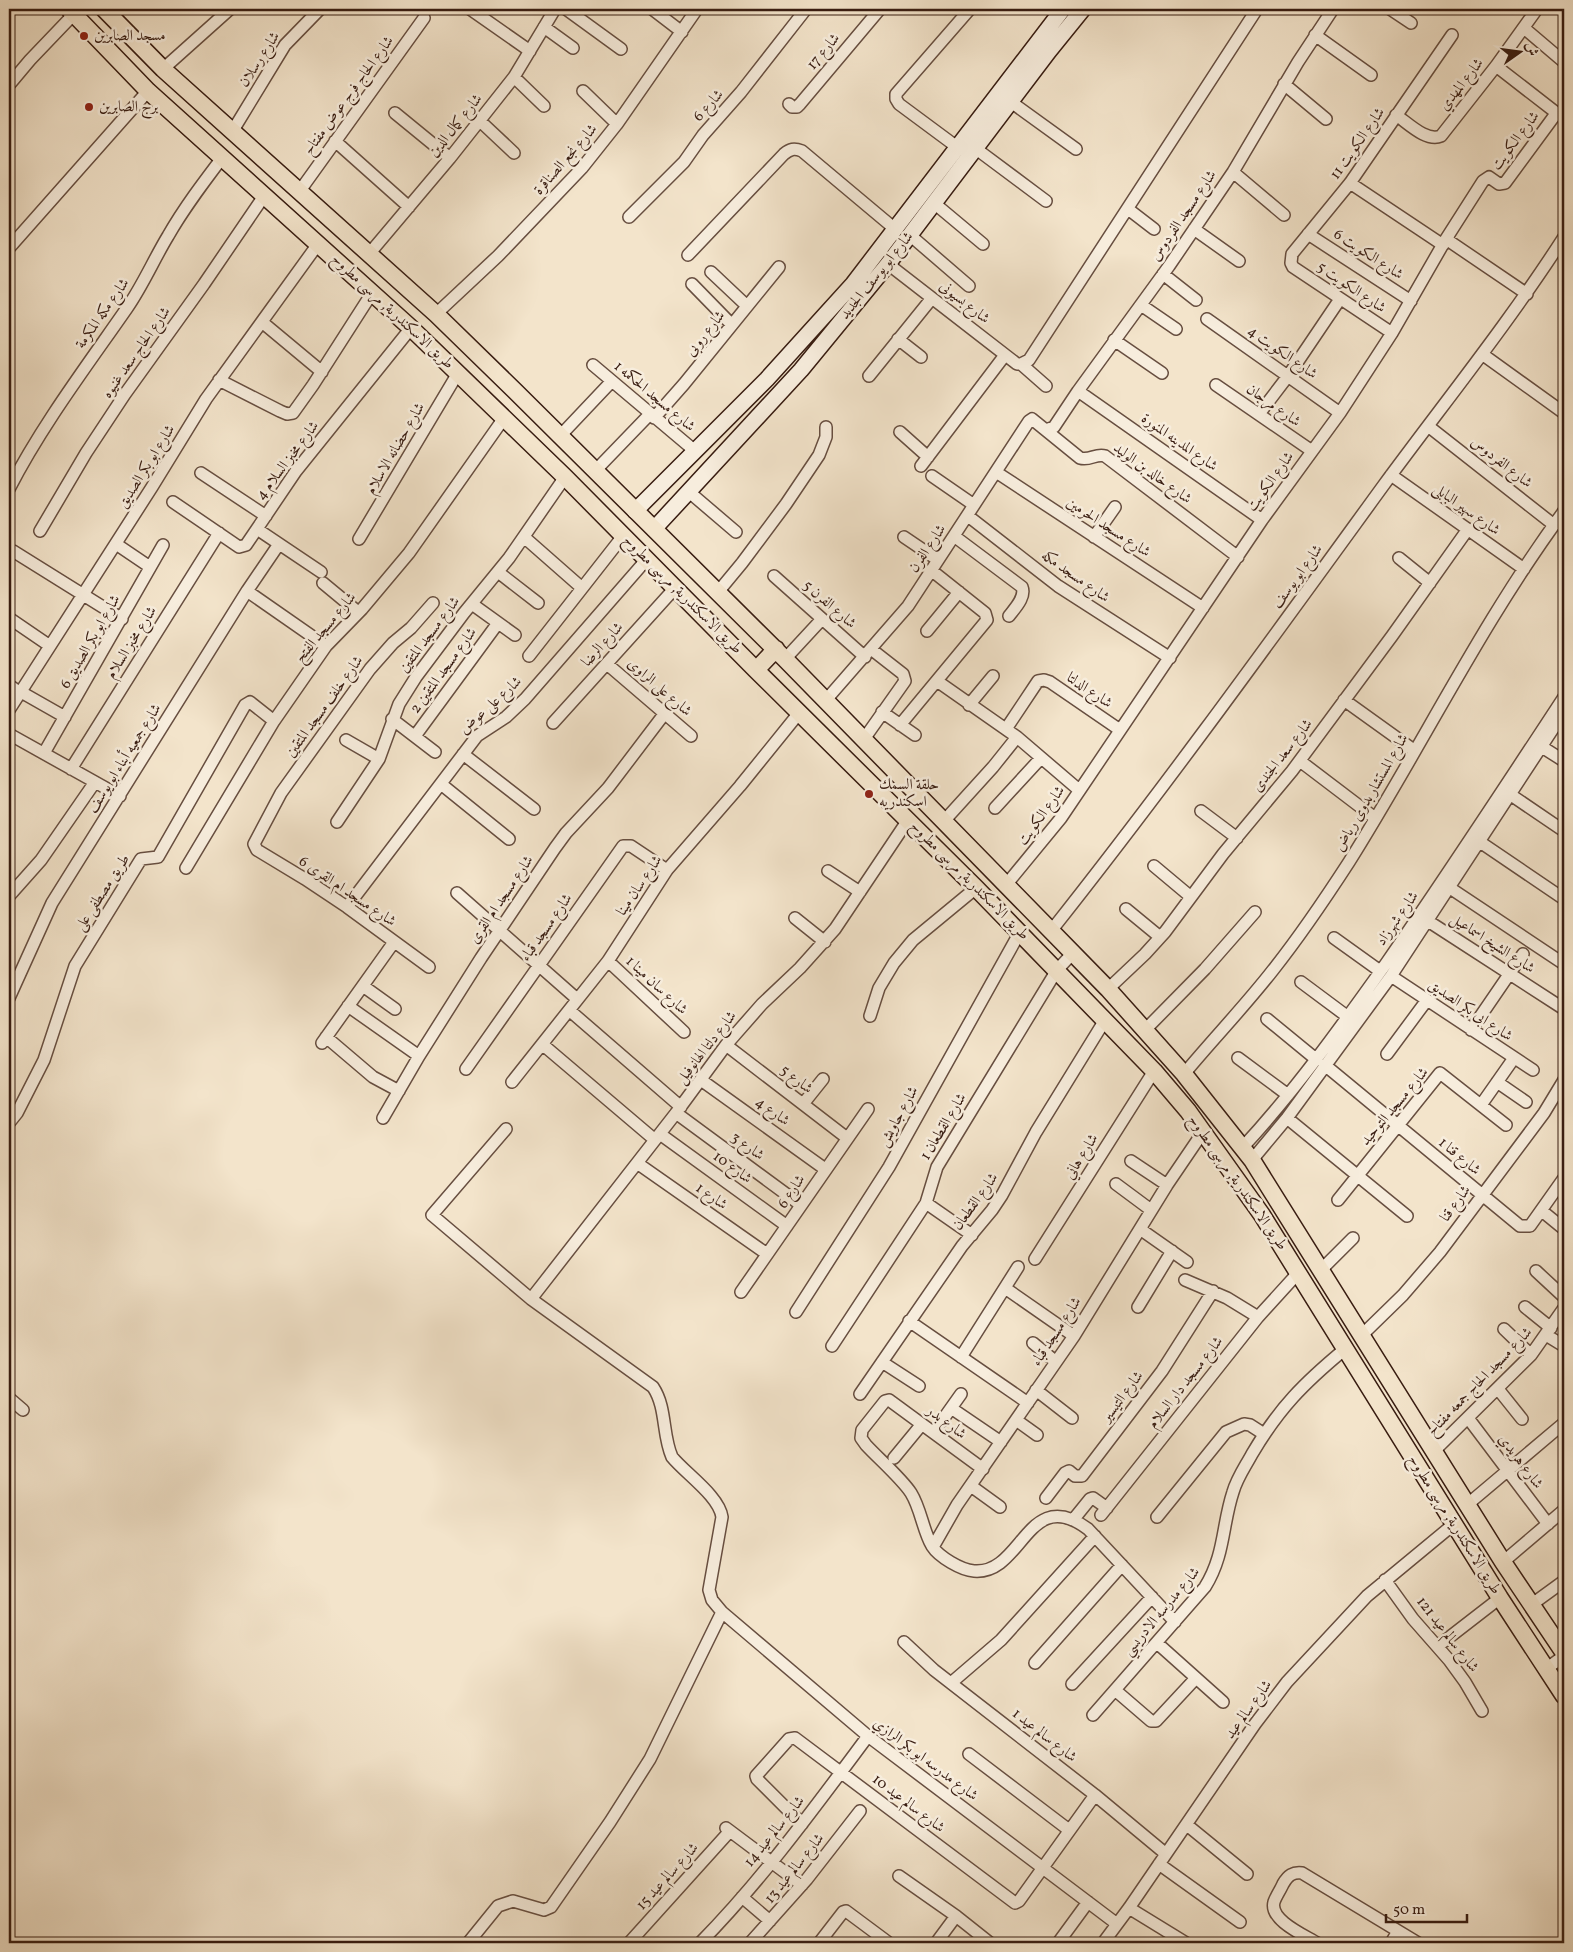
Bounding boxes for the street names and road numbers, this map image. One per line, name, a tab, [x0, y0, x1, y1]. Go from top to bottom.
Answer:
street label: شارع رسلان	[234, 28, 287, 92]
street label: شارع 17	[802, 29, 846, 76]
street label: شارع الحاج فرج عوض مفتاح	[299, 32, 400, 160]
street label: شارع المهدي	[1435, 54, 1490, 117]
street label: شارع 6	[689, 85, 730, 127]
street label: شارع كمال الدين	[424, 90, 489, 163]
street label: شارع الكويت 11	[1325, 104, 1391, 185]
street label: شارع الكويت	[1487, 107, 1546, 175]
street label: شارع نجع الصناقرة	[529, 120, 604, 201]
street label: شارع مسجد الفردوس	[1146, 166, 1223, 266]
street label: شارع الكويت 6	[1328, 225, 1407, 286]
street label: شارع ابو يوسف الجديد	[835, 228, 920, 325]
street label: طريق الاسكندرية, مرسى مطروح	[325, 249, 458, 375]
street label: شارع الكويت 5	[1312, 257, 1390, 320]
street label: شارع مكه المكرمة	[71, 274, 136, 354]
street label: شارع بسيونى	[933, 276, 994, 330]
street label: شارع الحاج سعد غنيوه	[98, 303, 177, 404]
street label: شارع روبى	[681, 307, 732, 362]
street label: شارع الكويت 4	[1242, 321, 1321, 386]
street label: شارع مسجد الحكمه 1	[608, 357, 699, 438]
street label: شارع مرجان	[1241, 379, 1305, 433]
street label: شارع حضانه الاسلام	[361, 399, 432, 499]
street label: شارع المدينه المنورة	[1136, 409, 1222, 478]
street label: شارع مخبز السلام 4	[251, 417, 326, 506]
street label: شارع ابو بكر الصديق	[113, 421, 182, 513]
street label: شارع الفردوس	[1465, 432, 1536, 495]
street label: شارع خالد بن الوليد	[1108, 438, 1196, 511]
street label: شارع الكويت	[1242, 448, 1301, 517]
street label: شارع سهير البابلى	[1427, 479, 1504, 542]
street label: شارع مسجد الحرمين	[1061, 493, 1154, 564]
street label: شارع الفرن	[904, 521, 953, 578]
street label: طريق الاسكندرية, مرسى مطروح	[617, 531, 746, 660]
street label: شارع ابو يوسف	[1267, 541, 1329, 614]
street label: شارع مسجد مكه	[1036, 546, 1114, 609]
street label: شارع الفرن 5	[797, 576, 860, 635]
street label: شارع مسجد الفتح	[290, 588, 363, 669]
street label: شارع ابو بكر الصديق 6	[56, 591, 127, 693]
street label: شارع مسجد المتقين	[394, 592, 467, 678]
street label: شارع مخبز السلام	[101, 603, 164, 684]
street label: شارع الرضا	[577, 618, 630, 673]
street label: شارع مسجد المتقين 2	[406, 624, 483, 719]
street label: شارع خلف مسجد المتقين	[281, 652, 370, 763]
street label: شارع على الراوى	[621, 654, 696, 723]
street label: شارع الدلتا	[1061, 668, 1116, 715]
street label: شارع على عوض	[455, 672, 528, 741]
street label: شارع جمعيه أبناء ابو يوسف	[81, 699, 168, 818]
street label: شارع سعد الجندى	[1248, 715, 1319, 798]
street label: شارع المستشار بدوى رياض	[1330, 730, 1415, 856]
street label: شارع الكويت	[1013, 782, 1072, 851]
street label: طريق الاسكندرية, مرسى مطروح	[904, 817, 1033, 946]
street label: طريق مصطفى على	[70, 850, 136, 936]
street label: شارع سان مينا	[612, 851, 669, 921]
street label: شارع مسجد ام القرى 6	[294, 852, 400, 933]
street label: شارع مسجد ام القرى	[465, 852, 540, 949]
street label: شارع شهرزاد	[1372, 887, 1425, 951]
street label: شارع مسجد قباء	[516, 890, 579, 967]
street label: شارع الشيخ اسماعيل	[1444, 909, 1539, 981]
street label: شارع سان مينا 1	[620, 952, 692, 1021]
street label: شارع ابى بكر الصديق	[1423, 975, 1516, 1048]
street label: شارع دلتا الهانوفيل	[672, 1007, 743, 1090]
street label: شارع 5	[775, 1061, 817, 1100]
street label: شارع مسجد التوحيد	[1356, 1063, 1435, 1151]
street label: شارع جاويش	[874, 1083, 925, 1152]
street label: شارع القطعان 1	[916, 1089, 973, 1165]
street label: شارع 4	[750, 1092, 794, 1132]
street label: طريق الاسكندرية, مرسى مطروح	[1181, 1111, 1292, 1256]
street label: شارع 3	[725, 1128, 768, 1167]
street label: شارع هاني	[1060, 1130, 1105, 1184]
street label: شارع قنا 1	[1433, 1133, 1485, 1182]
street label: شارع 10	[707, 1147, 756, 1190]
street label: شارع القطعان	[948, 1169, 1005, 1236]
street label: شارع 6	[773, 1171, 812, 1214]
street label: شارع 1	[690, 1178, 731, 1216]
street label: شارع قنا	[1436, 1181, 1477, 1227]
street label: شارع مسجد قباء	[1027, 1293, 1088, 1371]
street label: شارع مسجد الحاج جمعه مفتاح	[1422, 1323, 1538, 1442]
street label: شارع مسجد دار السلام	[1143, 1332, 1230, 1434]
street label: شارع التيسير	[1096, 1367, 1150, 1429]
street label: شارع بدر	[920, 1400, 970, 1446]
street label: شارع هريدي	[1492, 1430, 1547, 1494]
street label: طريق الاسكندرية, مرسى مطروح	[1402, 1451, 1506, 1599]
street label: شارع مدرسه الادريسي	[1118, 1563, 1207, 1662]
street label: شارع سالم عيد 121	[1410, 1593, 1483, 1678]
street label: شارع سالم عيد	[1220, 1676, 1278, 1744]
street label: شارع سالم عيد 1	[1006, 1704, 1081, 1769]
street label: شارع مدرسه ابو بكر الرازي	[867, 1713, 982, 1807]
street label: شارع سالم عيد 10	[867, 1770, 949, 1839]
street label: شارع سالم عيد 14	[740, 1792, 811, 1873]
street label: شارع سالم عيد 13	[760, 1829, 831, 1909]
street label: شارع سالم عيد 15	[632, 1839, 705, 1916]

